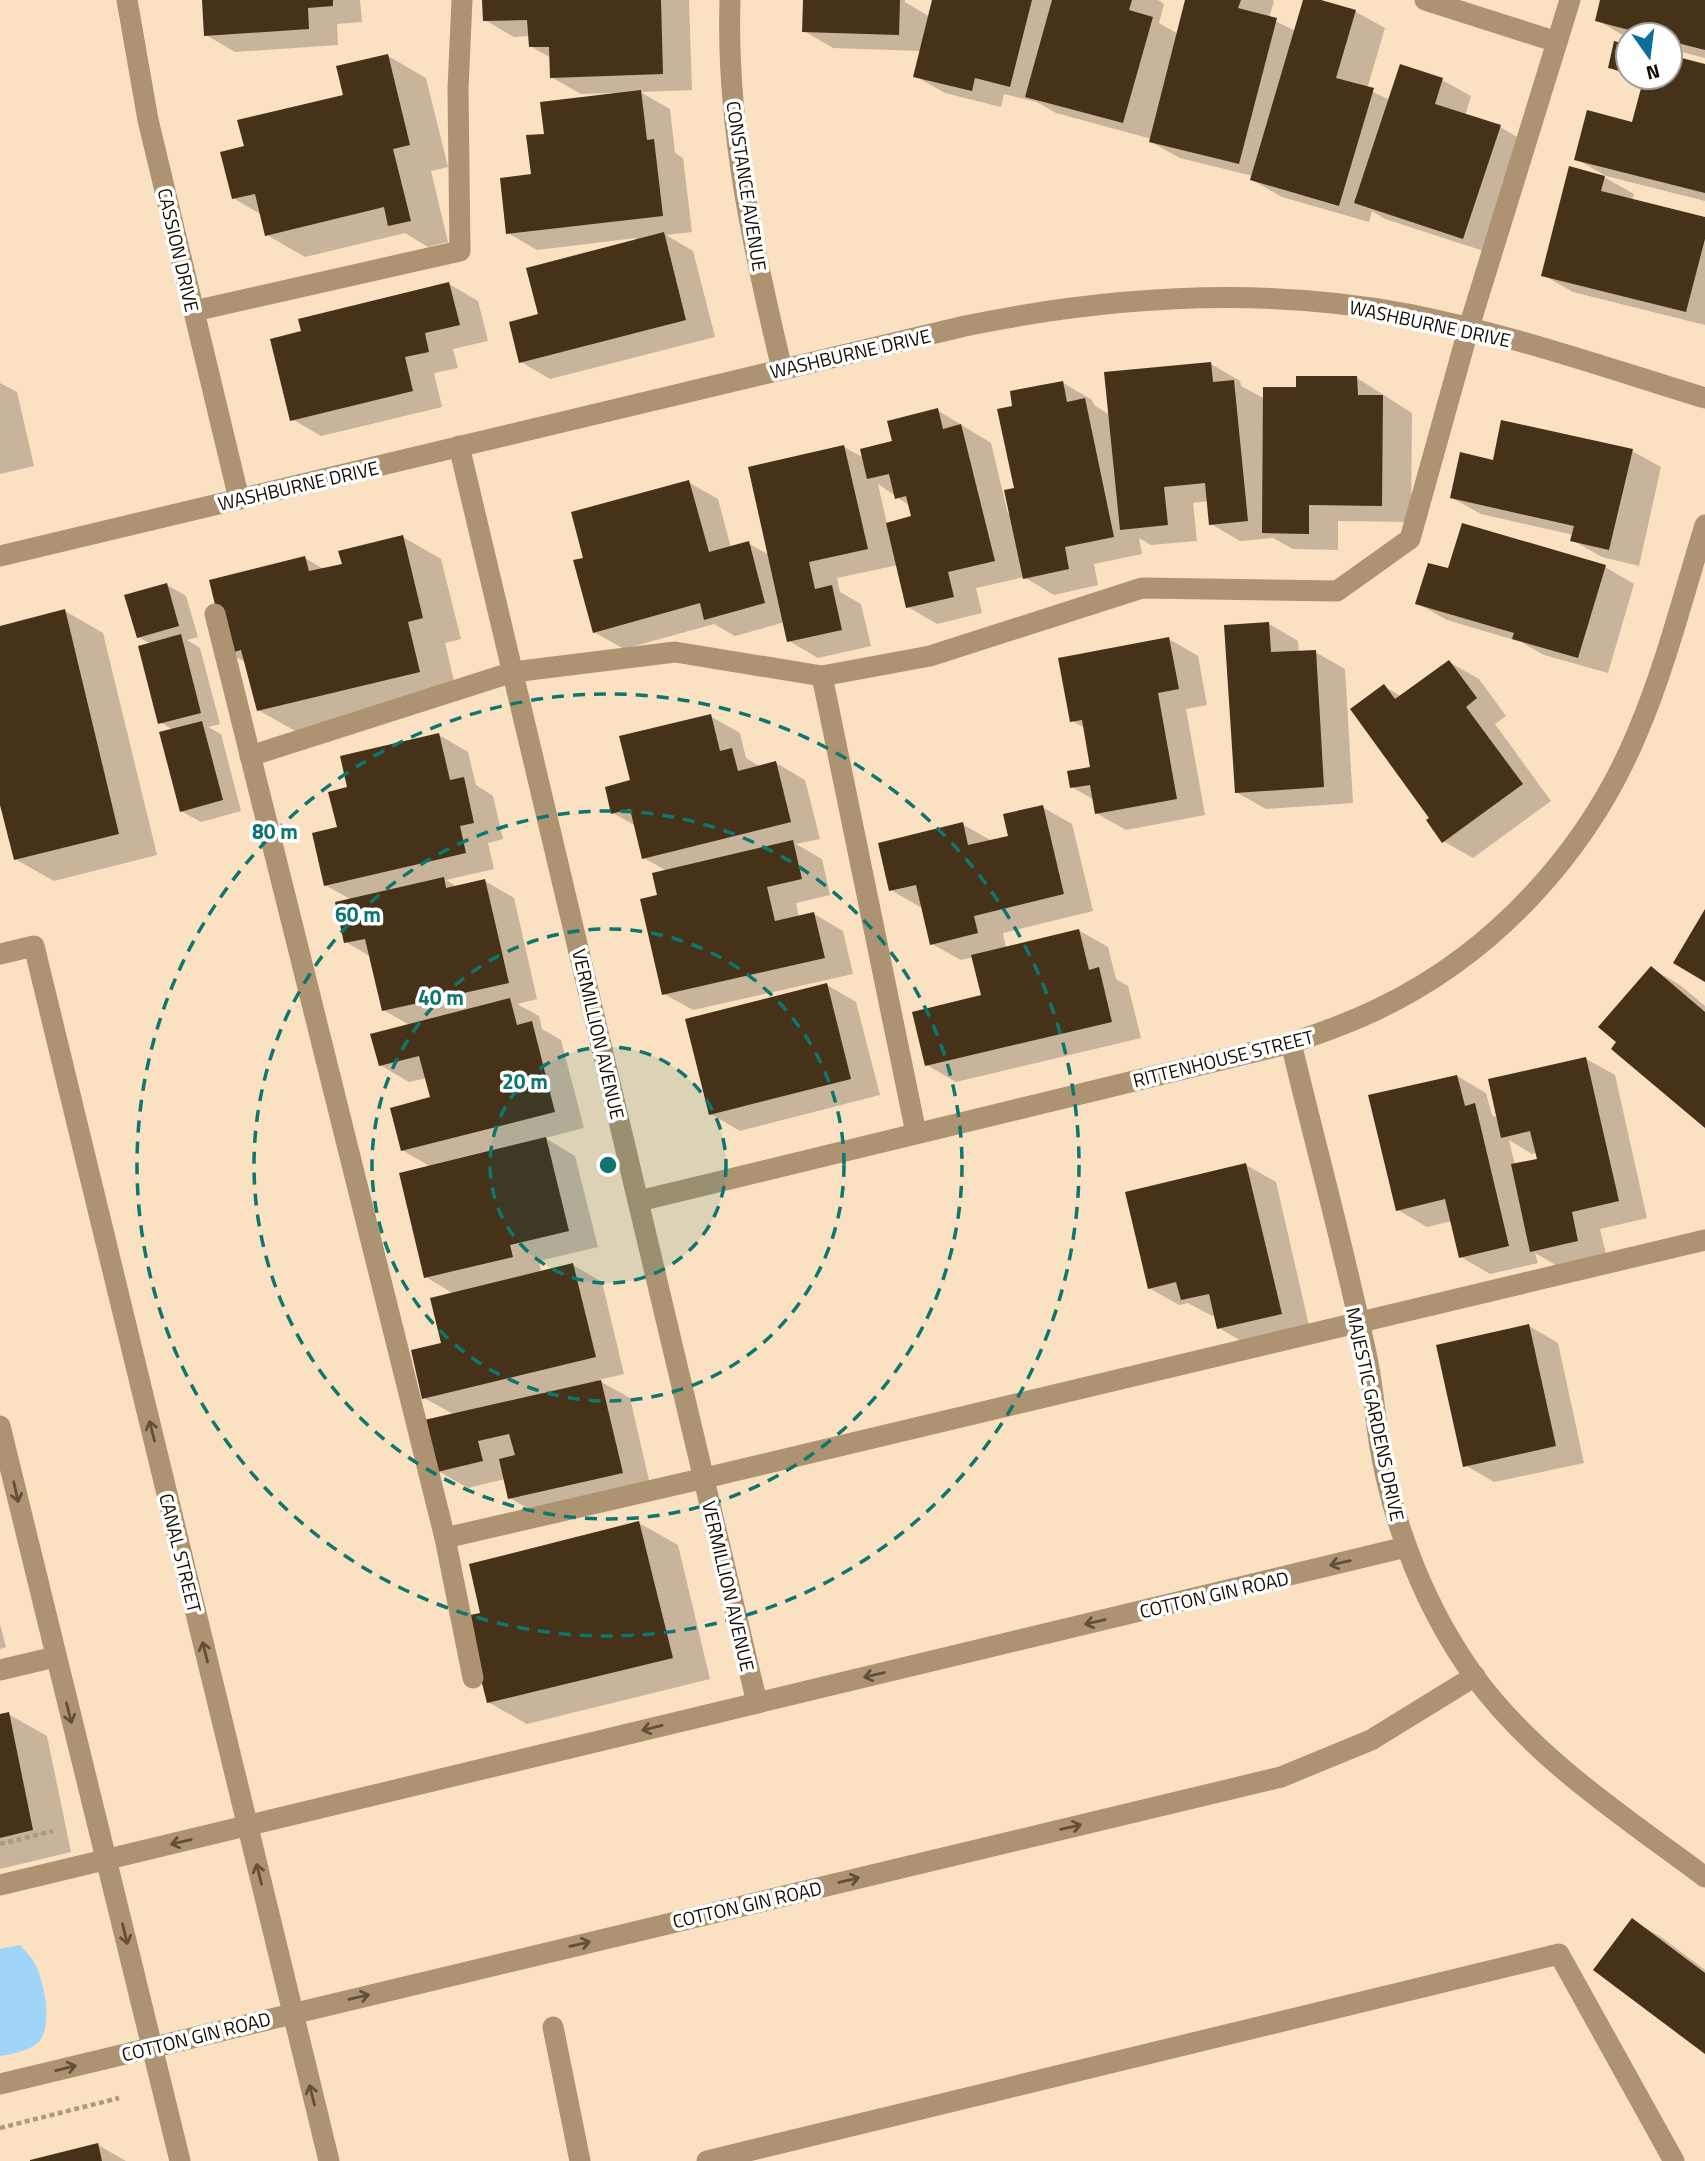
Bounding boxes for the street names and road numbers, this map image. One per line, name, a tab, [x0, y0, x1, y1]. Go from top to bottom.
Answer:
street label: CONSTANCE AVENUE	[719, 99, 775, 273]
street label: CASSION DRIVE	[151, 185, 207, 315]
street label: WASHBURNE DRIVE	[1347, 292, 1513, 354]
street label: WASHBURNE DRIVE	[767, 320, 933, 386]
street label: WASHBURNE DRIVE	[215, 452, 381, 518]
street label: VERMILLION AVENUE	[565, 946, 633, 1122]
street label: RITTENHOUSE STREET	[1130, 1022, 1316, 1094]
street label: MAJESTIC GARDENS DRIVE	[1339, 1305, 1413, 1523]
street label: CANAL STREET	[152, 1490, 210, 1616]
street label: VERMILLION AVENUE	[695, 1498, 763, 1674]
street label: COTTON GIN ROAD	[1136, 1563, 1292, 1625]
street label: COTTON GIN ROAD	[669, 1873, 825, 1935]
street label: COTTON GIN ROAD	[119, 2003, 273, 2069]

